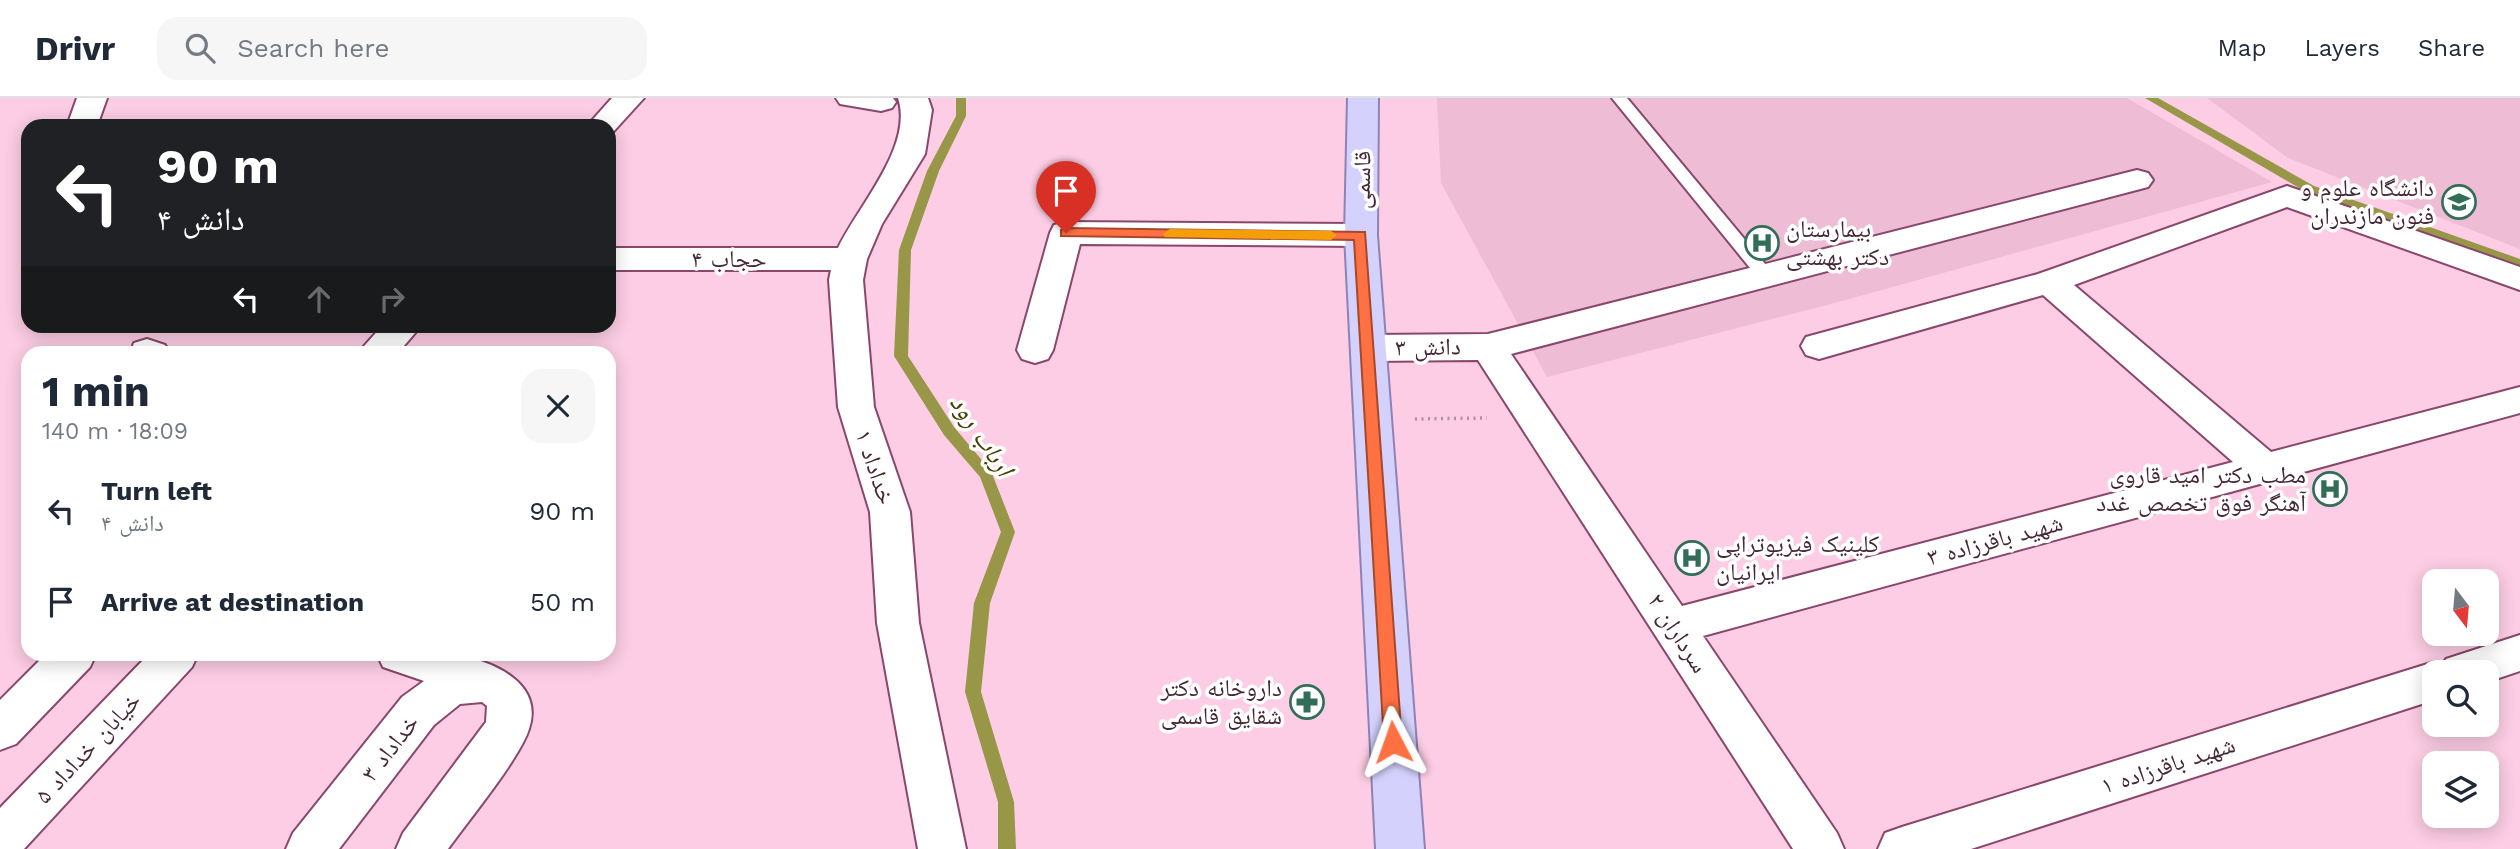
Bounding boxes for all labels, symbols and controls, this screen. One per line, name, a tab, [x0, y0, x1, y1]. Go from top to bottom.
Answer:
search box	[157, 17, 647, 80]
text: Drivr	[35, 29, 115, 68]
icon: search	[181, 29, 219, 67]
text: Search here	[237, 33, 390, 63]
text: Map	[2218, 34, 2266, 62]
text: Layers	[2304, 34, 2380, 62]
text: Share	[2418, 34, 2485, 62]
text: 90 m	[157, 137, 279, 195]
icon: left	[42, 147, 133, 238]
street label: قاسمی	[1347, 151, 1377, 209]
pin	[1036, 161, 1096, 233]
icon: arrive	[1047, 172, 1085, 210]
place label: دانشگاه علوم و فنون مازندران	[2300, 174, 2434, 230]
school or university icon: دانشگاه علوم و فنون مازندران	[2440, 183, 2478, 221]
text: دانش ۴	[157, 200, 245, 238]
place label: بیمارستان دکتر بهشتی	[1786, 215, 1889, 271]
hospital icon: بیمارستان دکتر بهشتی	[1743, 224, 1781, 262]
street label: حجاب ۴	[692, 245, 766, 273]
icon: left	[227, 280, 265, 318]
icon: ahead	[300, 280, 338, 318]
icon: right	[373, 280, 411, 318]
street label: دانش ۳	[1395, 332, 1461, 362]
text: 1 min	[42, 367, 150, 416]
button: close	[521, 369, 595, 443]
water label: ارباب رود	[944, 389, 1022, 484]
text: 140 m · 18:09	[42, 418, 188, 445]
street label: خداداد ۱	[849, 426, 901, 508]
place label: مطب دکتر اميد قاروی آهنگر فوق تخصص غدد	[2096, 461, 2307, 517]
hospital icon: مطب دکتر اميد قاروی آهنگر فوق تخصص غدد	[2311, 470, 2349, 508]
text: Turn left	[101, 476, 212, 506]
icon: left	[42, 492, 80, 530]
text: 90 m	[529, 496, 595, 526]
street label: شهید باقرزاده ۳	[1924, 508, 2066, 572]
text: دانش ۴	[101, 510, 164, 537]
place label: کلینیک فیزیوتراپی ایرانیان	[1716, 530, 1879, 586]
hospital icon: کلینیک فیزیوتراپی ایرانیان	[1673, 539, 1711, 577]
north arrow	[2422, 569, 2499, 646]
map controls	[2422, 569, 2499, 828]
icon: arrive	[42, 583, 80, 621]
text: Arrive at destination	[101, 587, 364, 617]
text: 50 m	[530, 587, 595, 617]
street label: سرداران ۲	[1642, 588, 1714, 678]
button: search	[2422, 660, 2499, 737]
place label: داروخانه دکتر شقایق قاسمی	[1160, 674, 1282, 730]
pharmacy icon: داروخانه دکتر شقایق قاسمی	[1288, 683, 1326, 721]
street label: خیابان خداداد ۵	[29, 687, 147, 809]
position arrow	[1356, 705, 1430, 779]
street label: خداداد ۳	[355, 709, 425, 787]
street label: شهید باقرزاده ۱	[2097, 730, 2239, 800]
button: layers	[2422, 751, 2499, 828]

